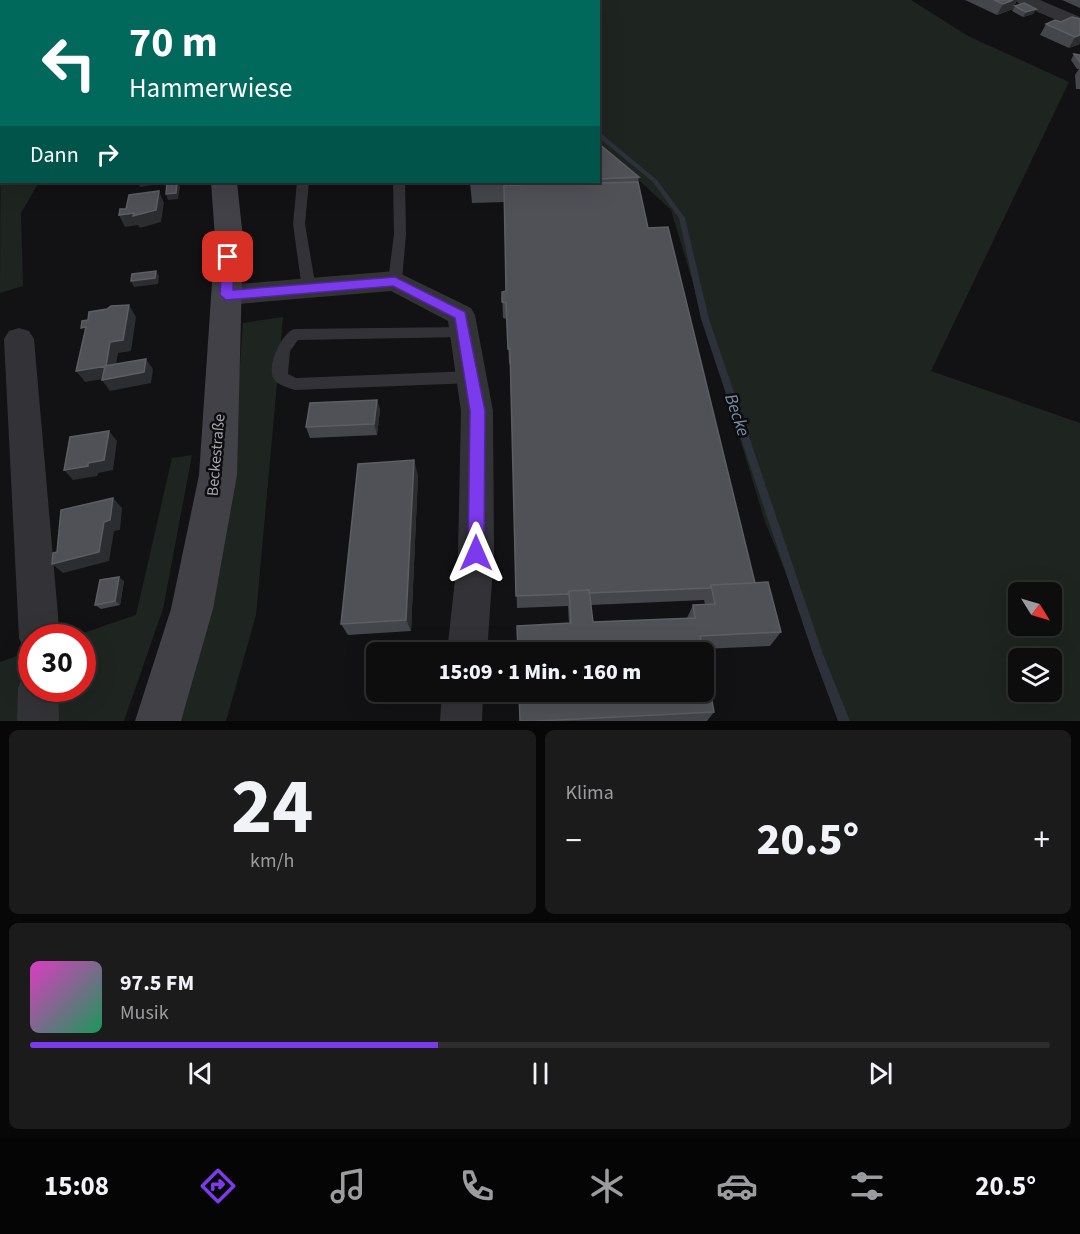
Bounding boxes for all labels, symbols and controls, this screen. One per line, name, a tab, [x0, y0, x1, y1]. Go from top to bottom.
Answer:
text: 70 m	[129, 13, 218, 73]
icon: left	[30, 24, 108, 102]
text: Hammerwiese	[129, 69, 292, 108]
icon: right	[91, 138, 124, 171]
text: Dann	[30, 139, 79, 171]
pin	[202, 231, 253, 282]
icon: arrive	[211, 240, 244, 273]
water label: Becke	[718, 390, 756, 440]
street label: Beckestraße	[201, 413, 231, 497]
position arrow	[444, 521, 508, 585]
north arrow	[1008, 582, 1062, 636]
map controls	[1008, 582, 1062, 702]
speed limit sign: 30	[18, 624, 96, 702]
button: layers	[1008, 648, 1062, 702]
text: 15:09 · 1 Min. · 160 m	[439, 656, 641, 688]
text: 24	[231, 752, 313, 863]
text: Klima	[566, 779, 614, 807]
text: 20.5°	[756, 808, 859, 872]
text: −	[566, 817, 582, 864]
text: +	[1034, 817, 1050, 864]
text: km/h	[250, 847, 294, 875]
text: 97.5 FM	[120, 967, 194, 999]
text: Musik	[120, 999, 169, 1027]
icon: previous	[184, 1057, 217, 1090]
icon: pause	[524, 1057, 557, 1090]
icon: next	[864, 1057, 897, 1090]
icon: directions	[197, 1165, 239, 1207]
icon: music	[327, 1165, 369, 1207]
icon: phone	[456, 1165, 498, 1207]
icon: climate	[586, 1165, 628, 1207]
icon: car	[716, 1165, 758, 1207]
icon: filters	[846, 1165, 888, 1207]
text: 15:08	[44, 1167, 109, 1206]
text: 20.5°	[975, 1167, 1036, 1206]

